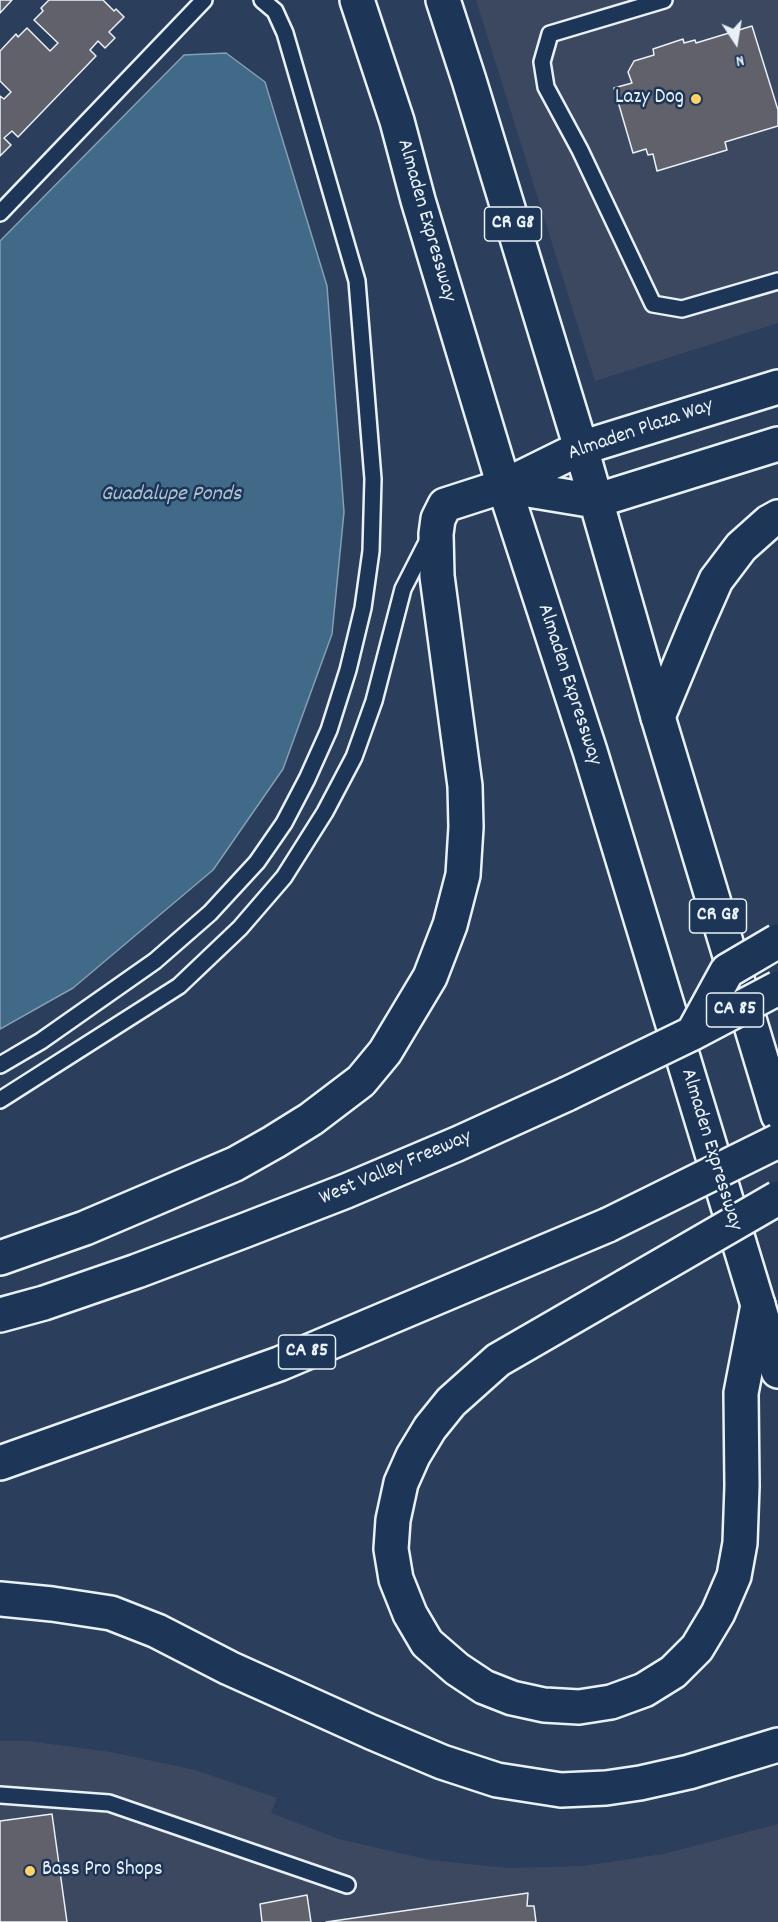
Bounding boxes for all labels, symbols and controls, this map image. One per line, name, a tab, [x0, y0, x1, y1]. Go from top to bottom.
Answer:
north arrow	[706, 12, 766, 72]
text: N	[734, 48, 746, 72]
place label: Lazy Dog	[615, 86, 684, 112]
marker: Lazy Dog	[689, 92, 703, 106]
street label: Almaden Expressway	[390, 137, 460, 305]
road number: CR G8	[484, 207, 542, 241]
street label: Almaden Plaza Way	[565, 394, 717, 468]
water label: Guadalupe Ponds	[101, 483, 241, 509]
street label: Almaden Expressway	[530, 601, 606, 769]
road number: CR G8	[690, 899, 746, 933]
road number: CA 85	[706, 993, 764, 1027]
street label: Almaden Expressway	[673, 1066, 747, 1234]
street label: West Valley Freeway	[316, 1126, 476, 1212]
road number: CA 85	[278, 1335, 336, 1369]
place label: Bass Pro Shops	[42, 1858, 163, 1884]
marker: Bass Pro Shops	[23, 1864, 37, 1878]

